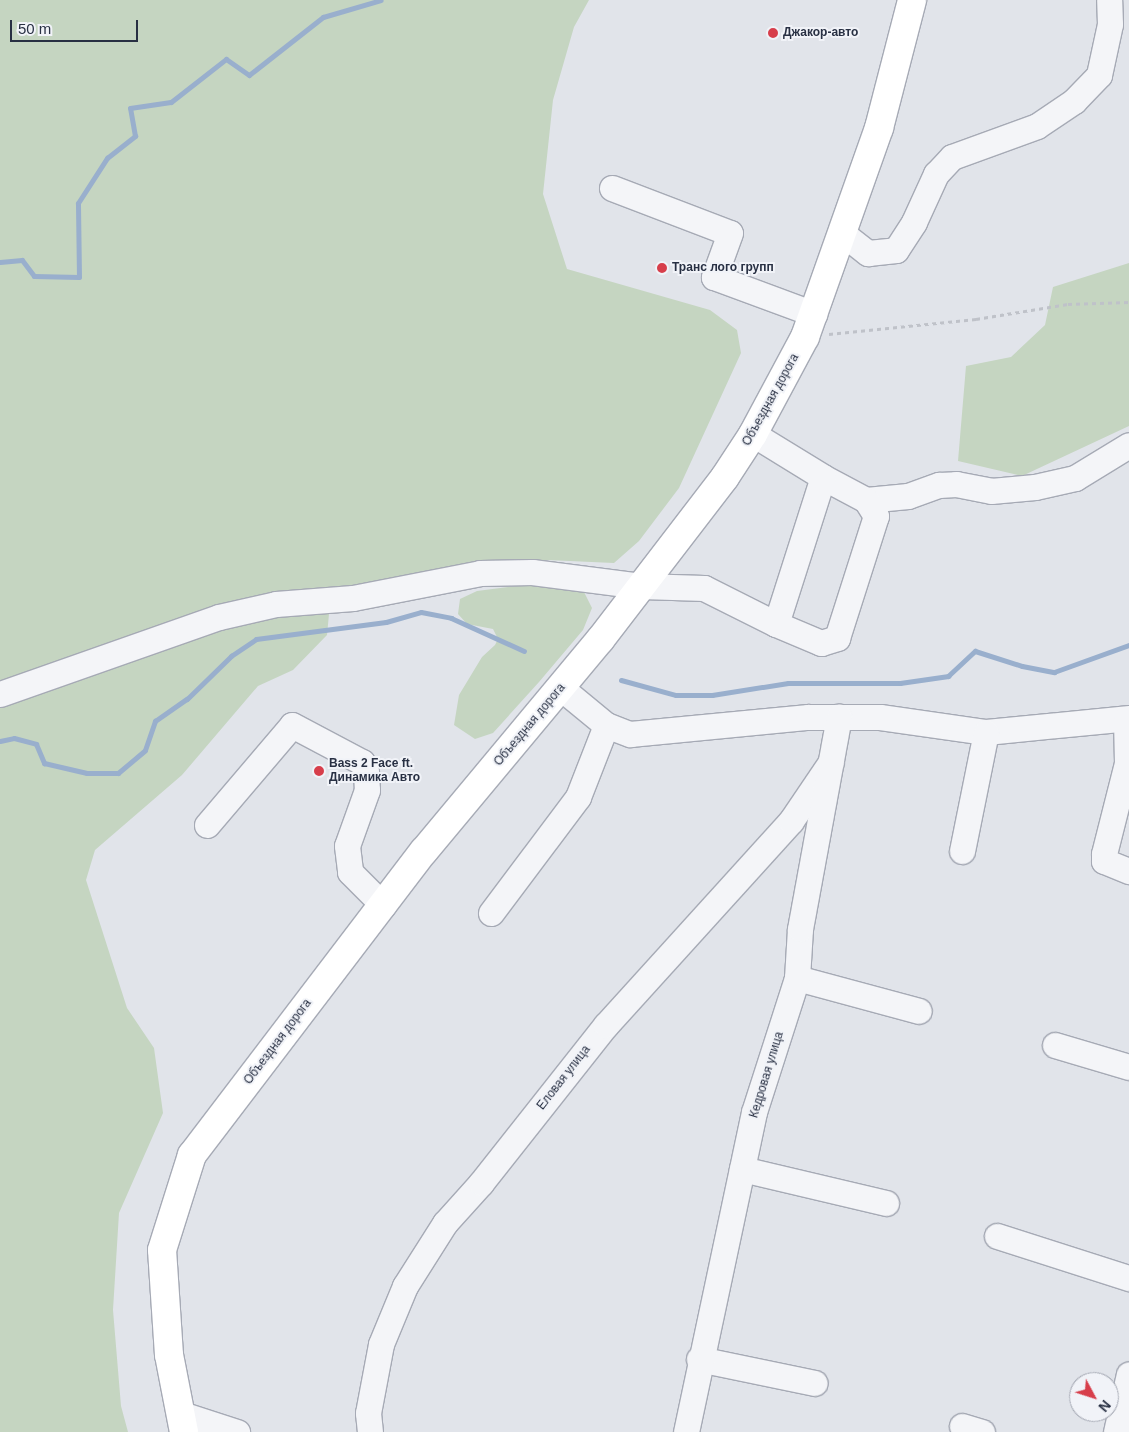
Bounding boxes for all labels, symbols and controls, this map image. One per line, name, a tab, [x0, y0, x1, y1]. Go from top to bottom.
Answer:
scale bar	[12, 10, 140, 42]
text: 50 m	[18, 20, 51, 37]
place label: Джакор-авто	[783, 26, 858, 40]
marker: Джакор-авто	[767, 27, 779, 39]
place label: Транс лого групп	[672, 261, 774, 275]
marker: Транс лого групп	[656, 262, 668, 274]
street label: Объездная дорога	[740, 352, 802, 448]
street label: Объездная дорога	[491, 681, 569, 769]
place label: Bass 2 Face ft. Динамика Авто	[329, 757, 420, 785]
marker: Bass 2 Face ft. Динамика Авто	[313, 765, 325, 777]
street label: Объездная дорога	[241, 997, 315, 1087]
street label: Кедровая улица	[747, 1030, 787, 1120]
street label: Еловая улица	[534, 1043, 594, 1113]
north arrow	[1069, 1372, 1119, 1422]
text: N	[1095, 1397, 1114, 1415]

